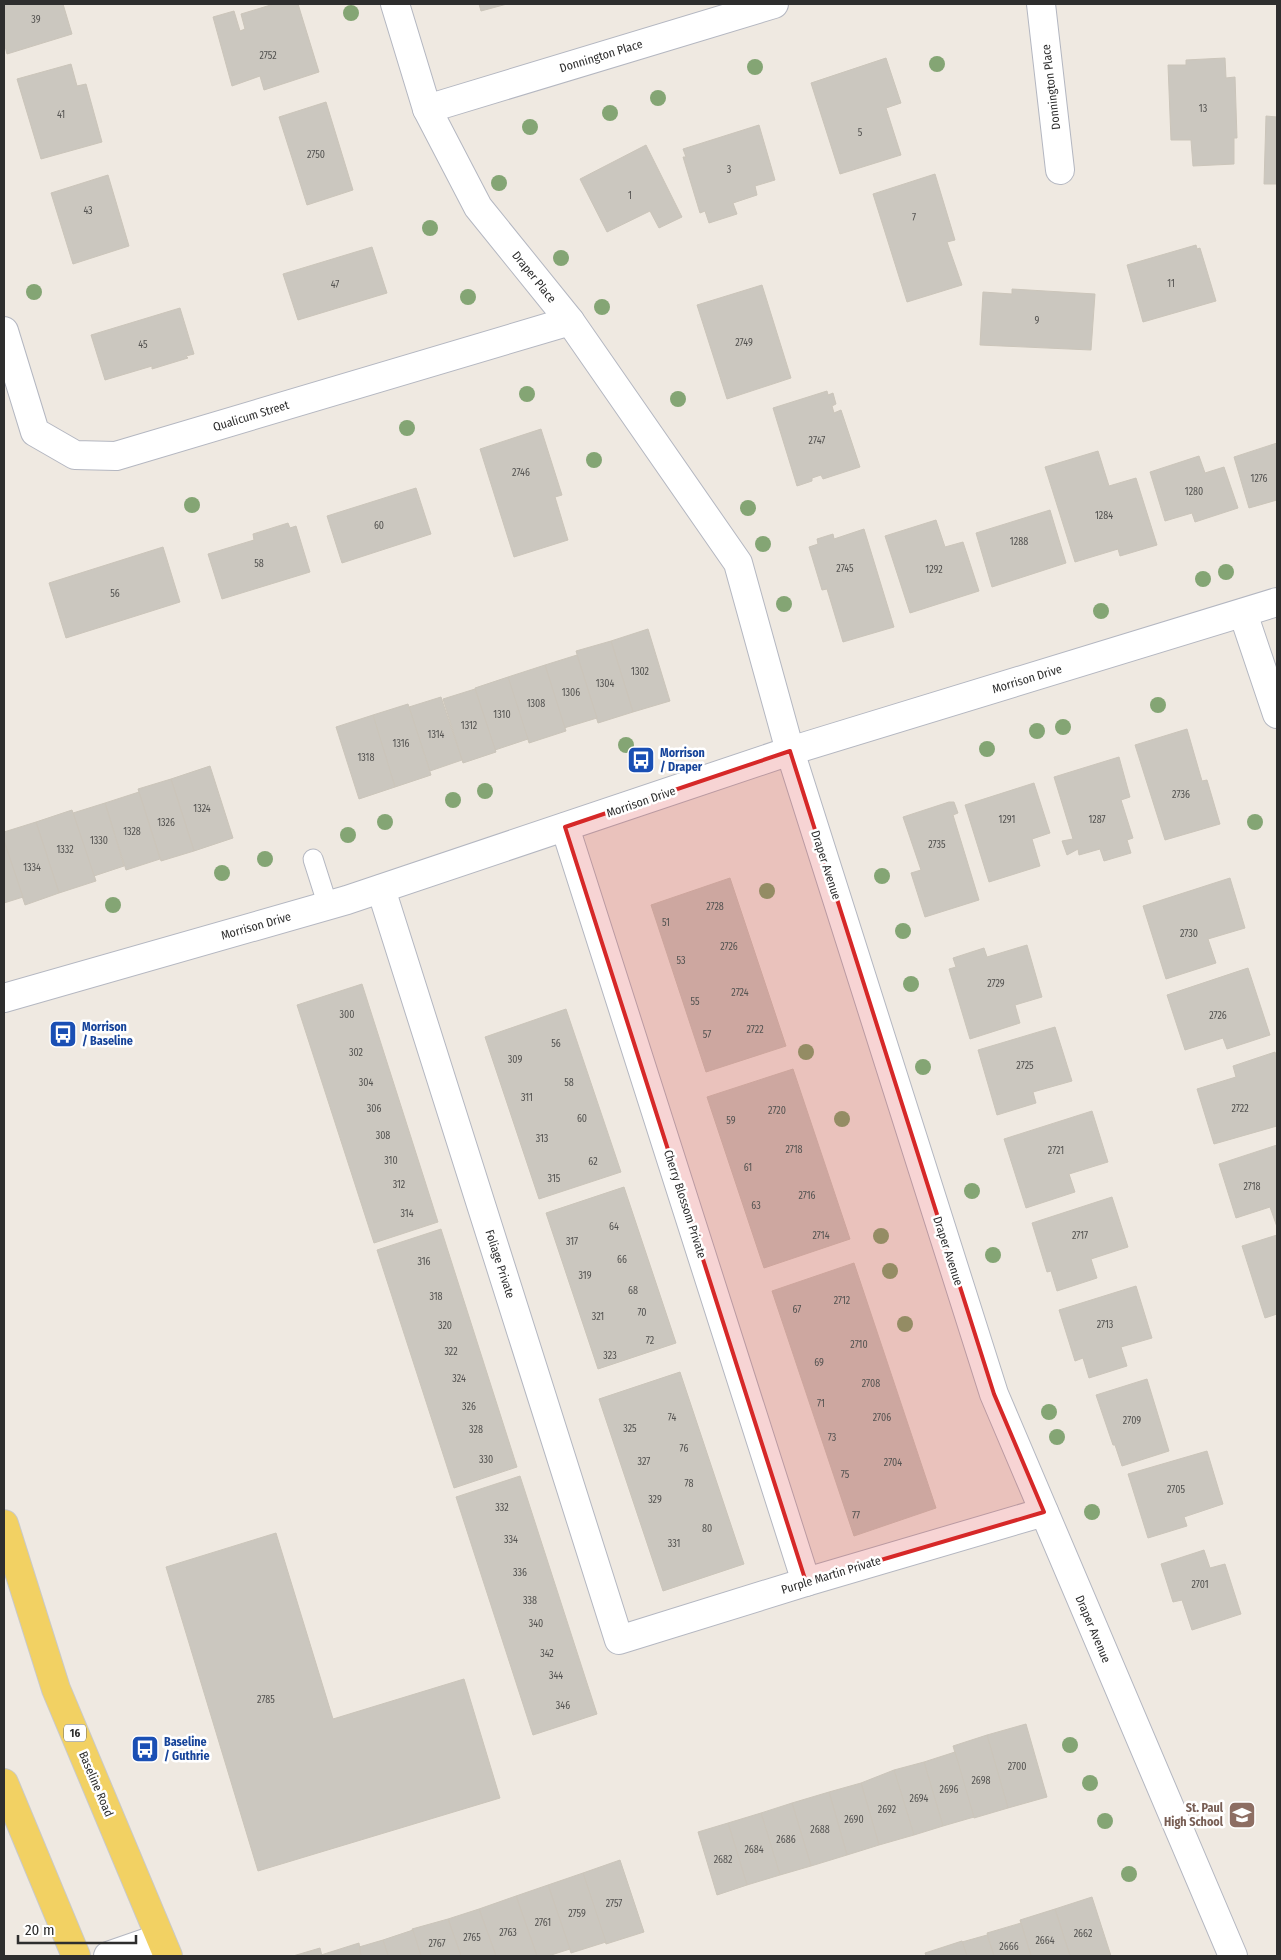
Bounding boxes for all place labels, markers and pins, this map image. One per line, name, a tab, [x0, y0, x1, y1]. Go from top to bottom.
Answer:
bus stop icon: Morrison / Draper	[626, 745, 656, 775]
place label: Morrison / Draper	[660, 746, 705, 774]
bus stop icon: Morrison / Baseline	[48, 1019, 78, 1049]
place label: Morrison / Baseline	[82, 1020, 133, 1048]
bus stop icon: Baseline / Guthrie	[130, 1734, 160, 1764]
place label: Baseline / Guthrie	[164, 1735, 210, 1763]
school or university icon: St. Paul High School	[1227, 1800, 1257, 1830]
place label: St. Paul High School	[1164, 1801, 1224, 1829]

